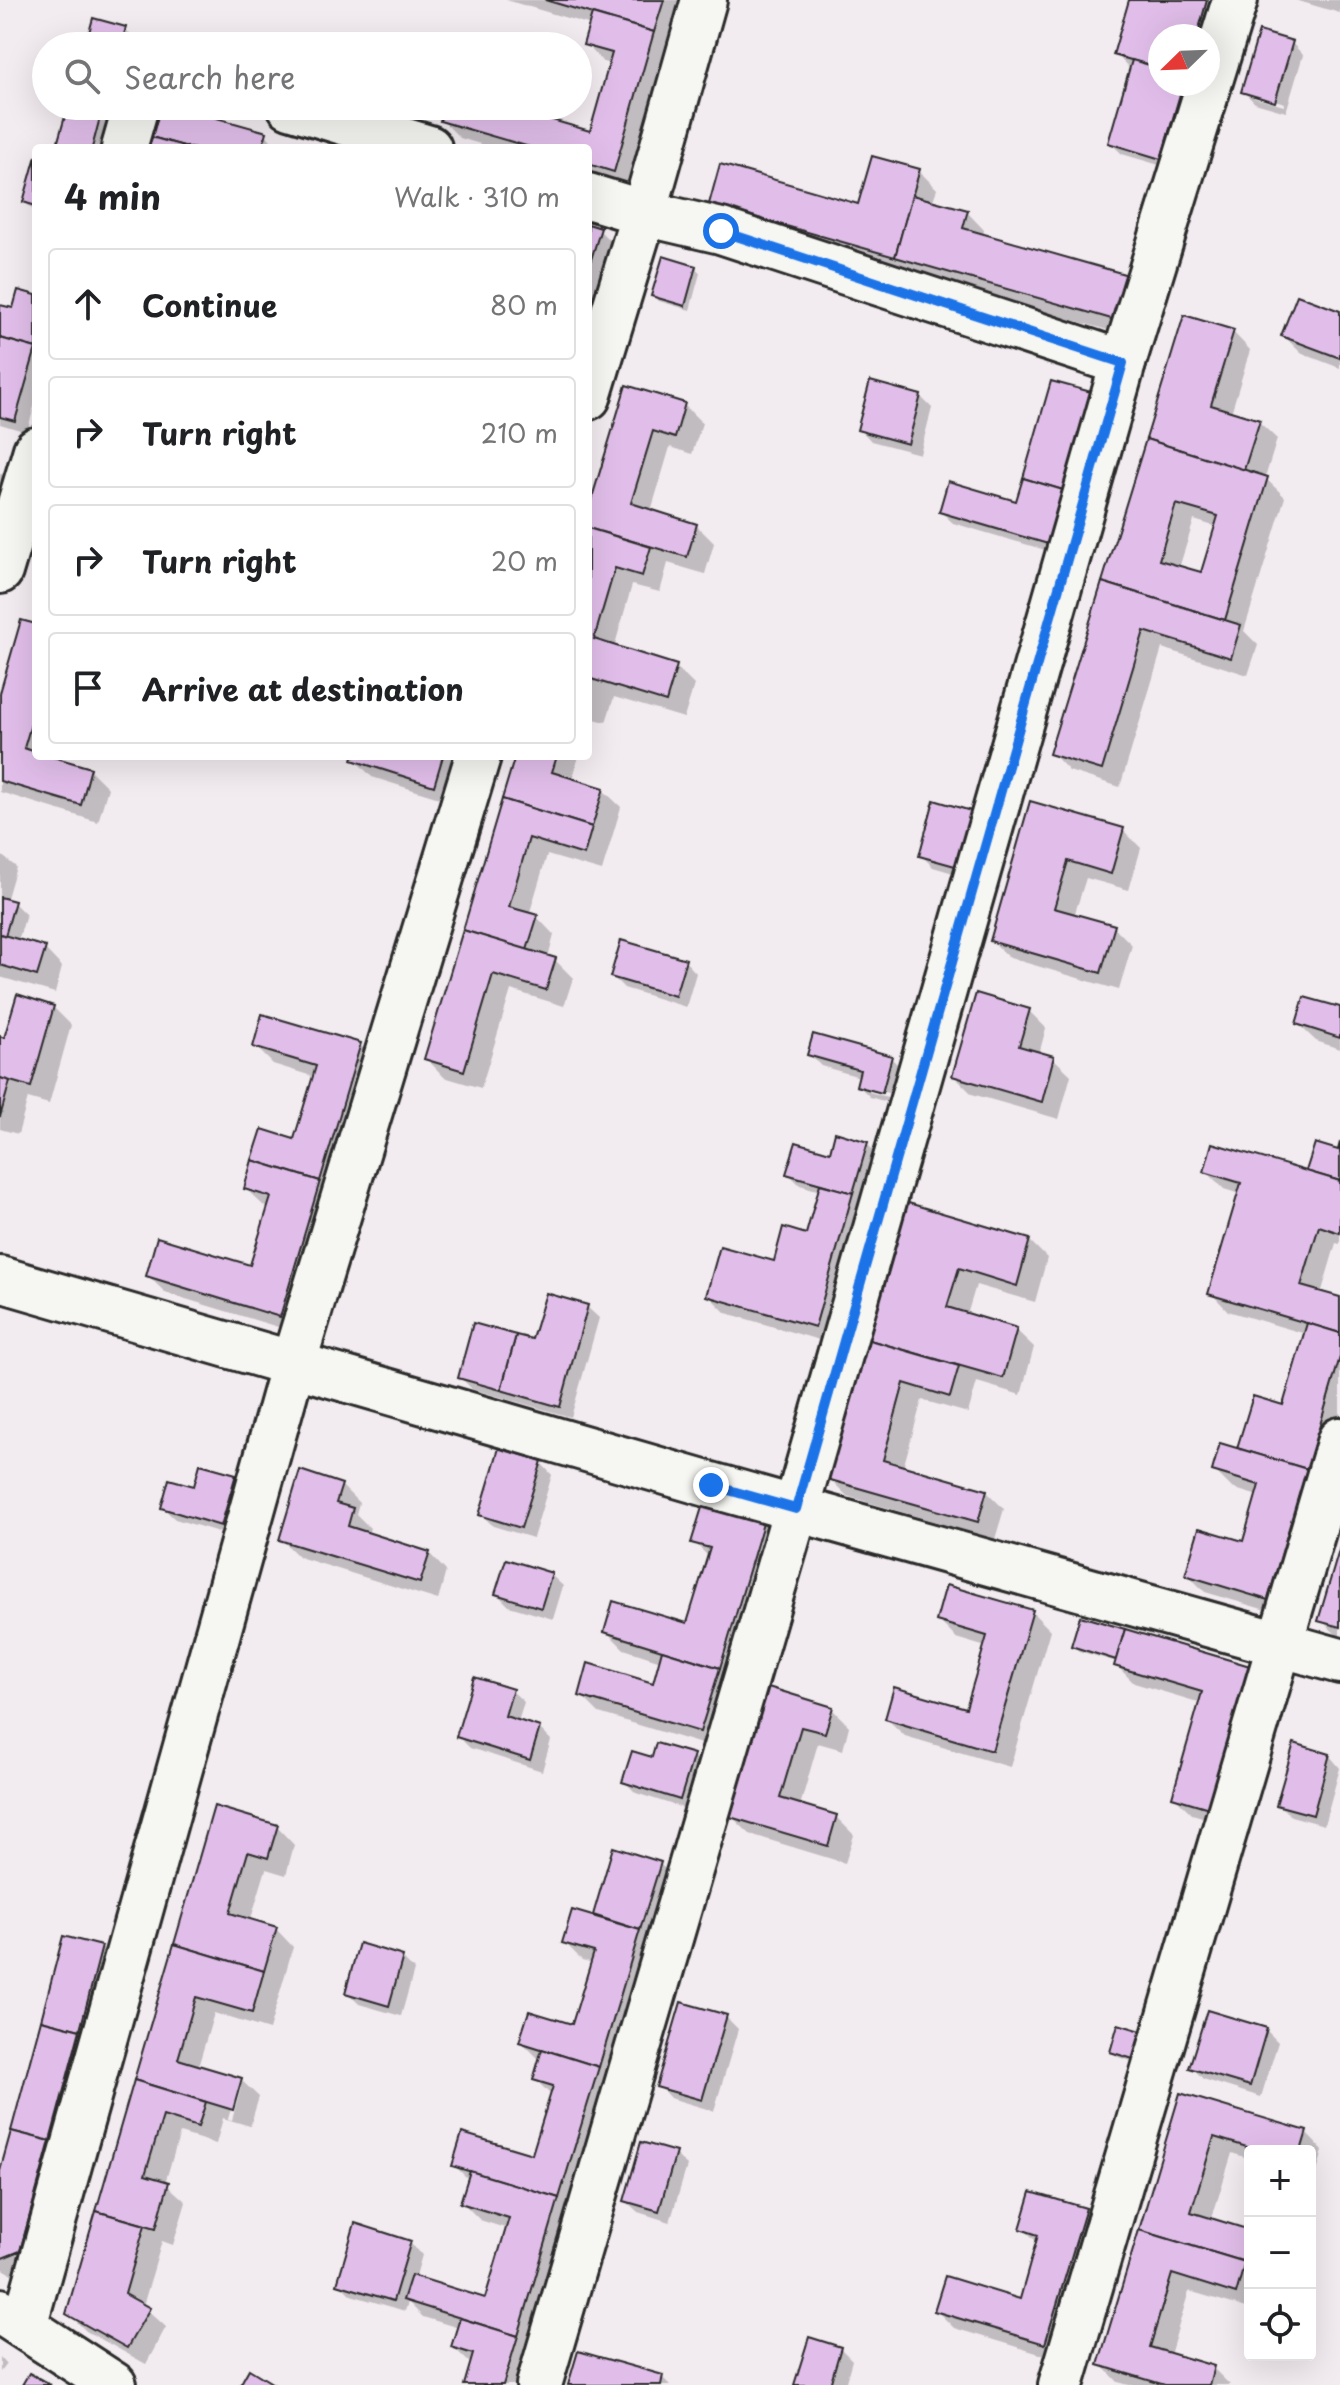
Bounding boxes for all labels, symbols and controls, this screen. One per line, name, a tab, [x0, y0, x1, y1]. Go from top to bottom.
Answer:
north arrow	[1148, 24, 1220, 96]
search box	[32, 32, 592, 120]
icon: search	[60, 54, 104, 98]
text: Search here	[124, 54, 296, 99]
text: 4 min	[64, 170, 161, 222]
text: Walk · 310 m	[394, 177, 560, 216]
route start	[703, 213, 739, 249]
icon: ahead	[66, 282, 110, 326]
text: Continue	[142, 282, 277, 327]
text: 80 m	[490, 285, 558, 324]
icon: right	[66, 410, 110, 454]
text: Turn right	[142, 410, 297, 455]
text: 210 m	[481, 413, 558, 452]
icon: right	[66, 538, 110, 582]
text: Turn right	[142, 538, 297, 583]
text: 20 m	[491, 541, 558, 580]
icon: arrive	[66, 666, 110, 710]
text: Arrive at destination	[142, 666, 464, 711]
route end	[693, 1467, 729, 1503]
map controls	[1244, 2145, 1316, 2361]
button: +	[1244, 2145, 1316, 2217]
button: −	[1244, 2217, 1316, 2289]
button: locate	[1244, 2289, 1316, 2361]

